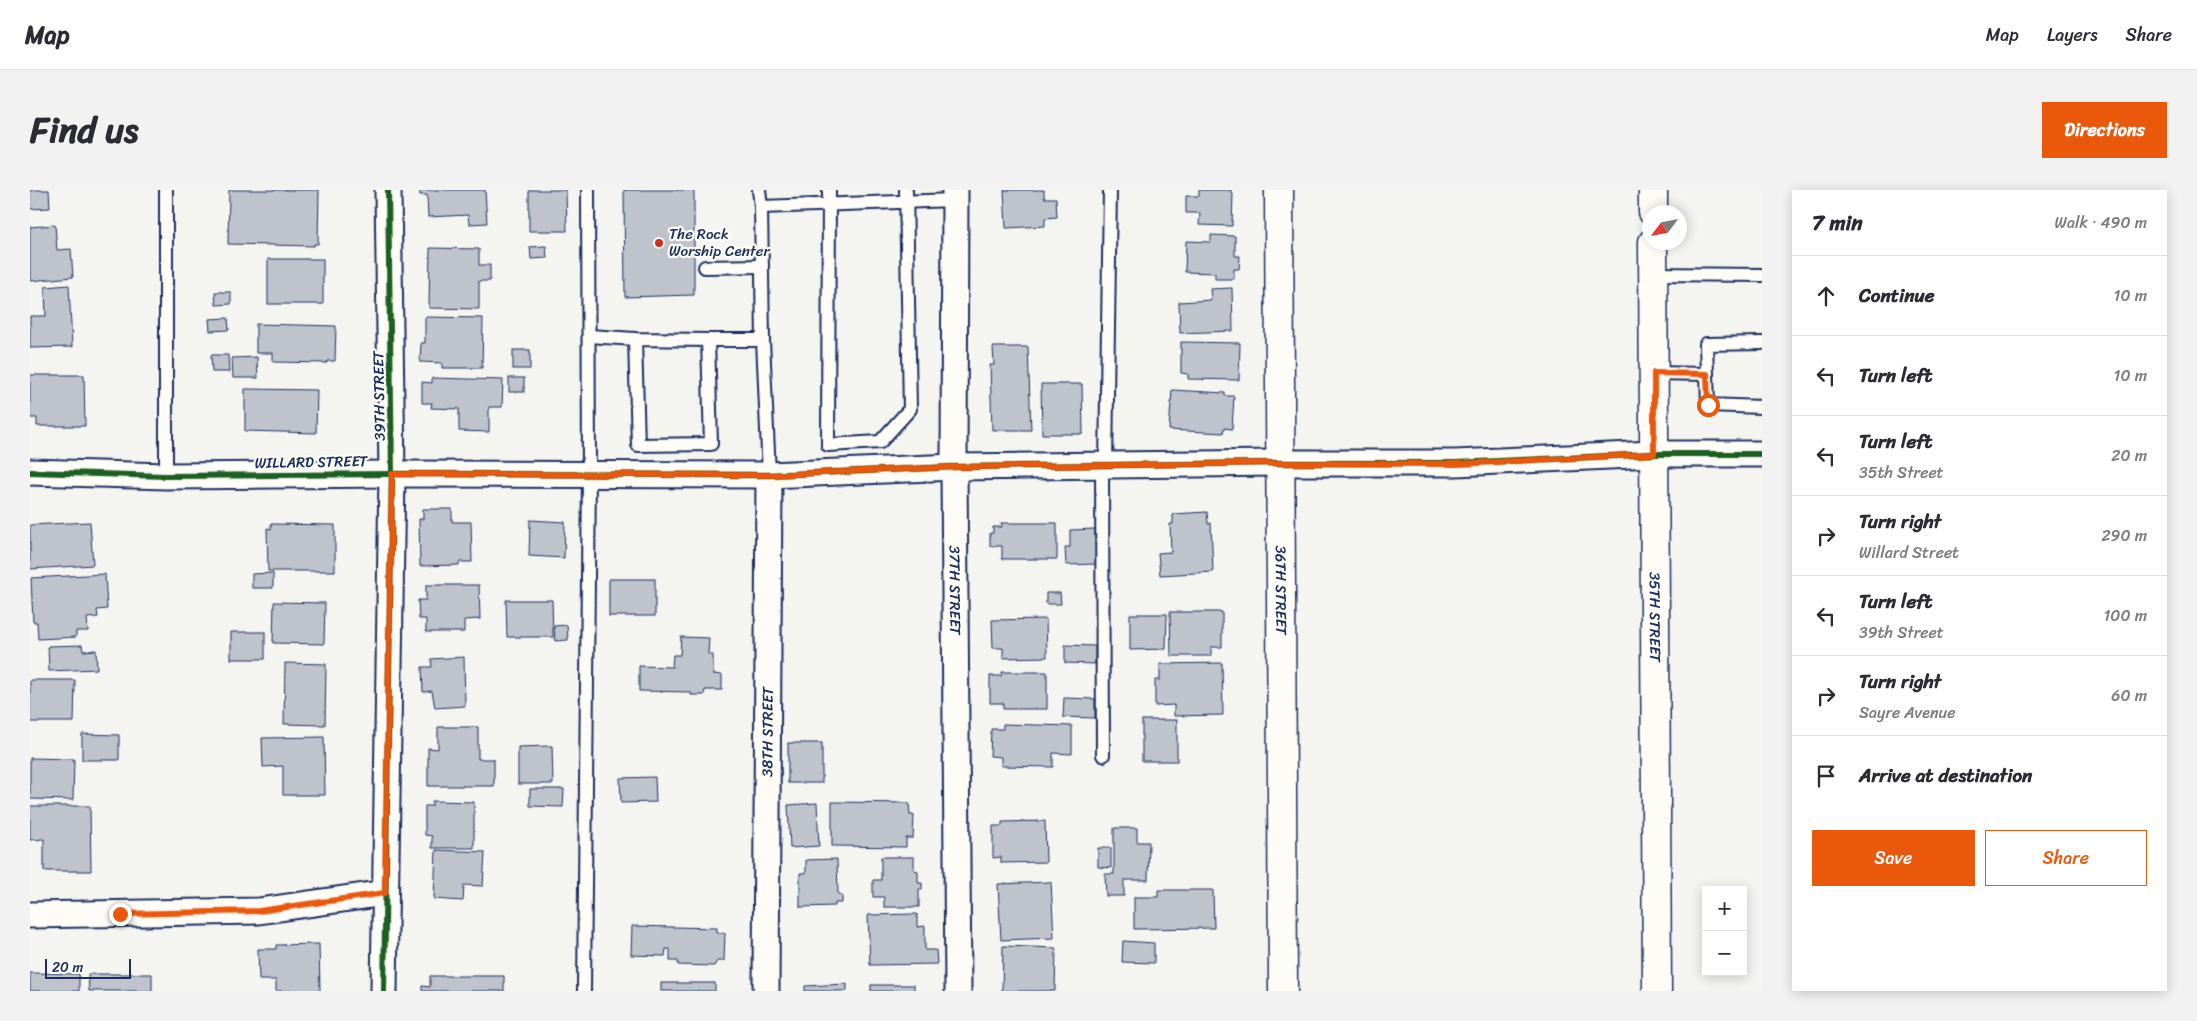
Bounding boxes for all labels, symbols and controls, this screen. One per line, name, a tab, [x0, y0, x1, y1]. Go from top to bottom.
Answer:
text: Map	[25, 14, 69, 56]
text: Map	[1986, 19, 2019, 51]
text: Layers	[2047, 19, 2098, 51]
text: Share	[2126, 19, 2172, 51]
text: Find us	[30, 99, 138, 161]
button: Directions	[2042, 102, 2167, 158]
text: 7 min	[1812, 204, 1863, 242]
north arrow	[1642, 205, 1687, 250]
text: Walk · 490 m	[2055, 208, 2147, 237]
place label: The Rock Worship Center	[669, 221, 770, 264]
marker: The Rock Worship Center	[653, 237, 665, 249]
text: Continue	[1859, 279, 1935, 312]
text: 10 m	[2114, 281, 2147, 310]
icon: ahead	[1812, 282, 1840, 310]
street label: 39TH STREET	[365, 349, 393, 441]
text: Turn left	[1859, 359, 1932, 392]
text: 10 m	[2114, 361, 2147, 390]
icon: left	[1812, 362, 1840, 390]
route start	[1697, 394, 1720, 417]
text: Turn left	[1859, 425, 1932, 458]
text: 20 m	[2111, 441, 2147, 470]
icon: left	[1812, 442, 1840, 470]
street label: WILLARD STREET	[254, 448, 369, 476]
text: 35th Street	[1859, 458, 1944, 487]
text: Turn right	[1859, 505, 1941, 538]
text: 290 m	[2101, 521, 2147, 550]
icon: right	[1812, 522, 1840, 550]
text: Willard Street	[1859, 538, 1959, 567]
street label: 37TH STREET	[942, 545, 968, 636]
street label: 36TH STREET	[1268, 545, 1294, 636]
street label: 35TH STREET	[1642, 572, 1668, 664]
text: Turn left	[1859, 585, 1932, 618]
text: 100 m	[2103, 601, 2147, 630]
icon: left	[1812, 602, 1840, 630]
text: 39th Street	[1859, 618, 1944, 647]
text: Turn right	[1859, 665, 1941, 698]
text: 60 m	[2111, 681, 2147, 710]
icon: right	[1812, 682, 1840, 710]
street label: 38TH STREET	[754, 686, 781, 777]
text: Sayre Avenue	[1859, 698, 1955, 727]
text: Arrive at destination	[1859, 759, 2032, 792]
icon: arrive	[1812, 762, 1840, 790]
button: Save	[1812, 830, 1975, 886]
button: Share	[1985, 830, 2147, 886]
map controls	[1702, 886, 1747, 976]
button: +	[1702, 886, 1747, 931]
route end	[109, 903, 132, 926]
button: −	[1702, 931, 1747, 976]
text: 20 m	[52, 955, 83, 980]
scale bar	[45, 956, 131, 979]

